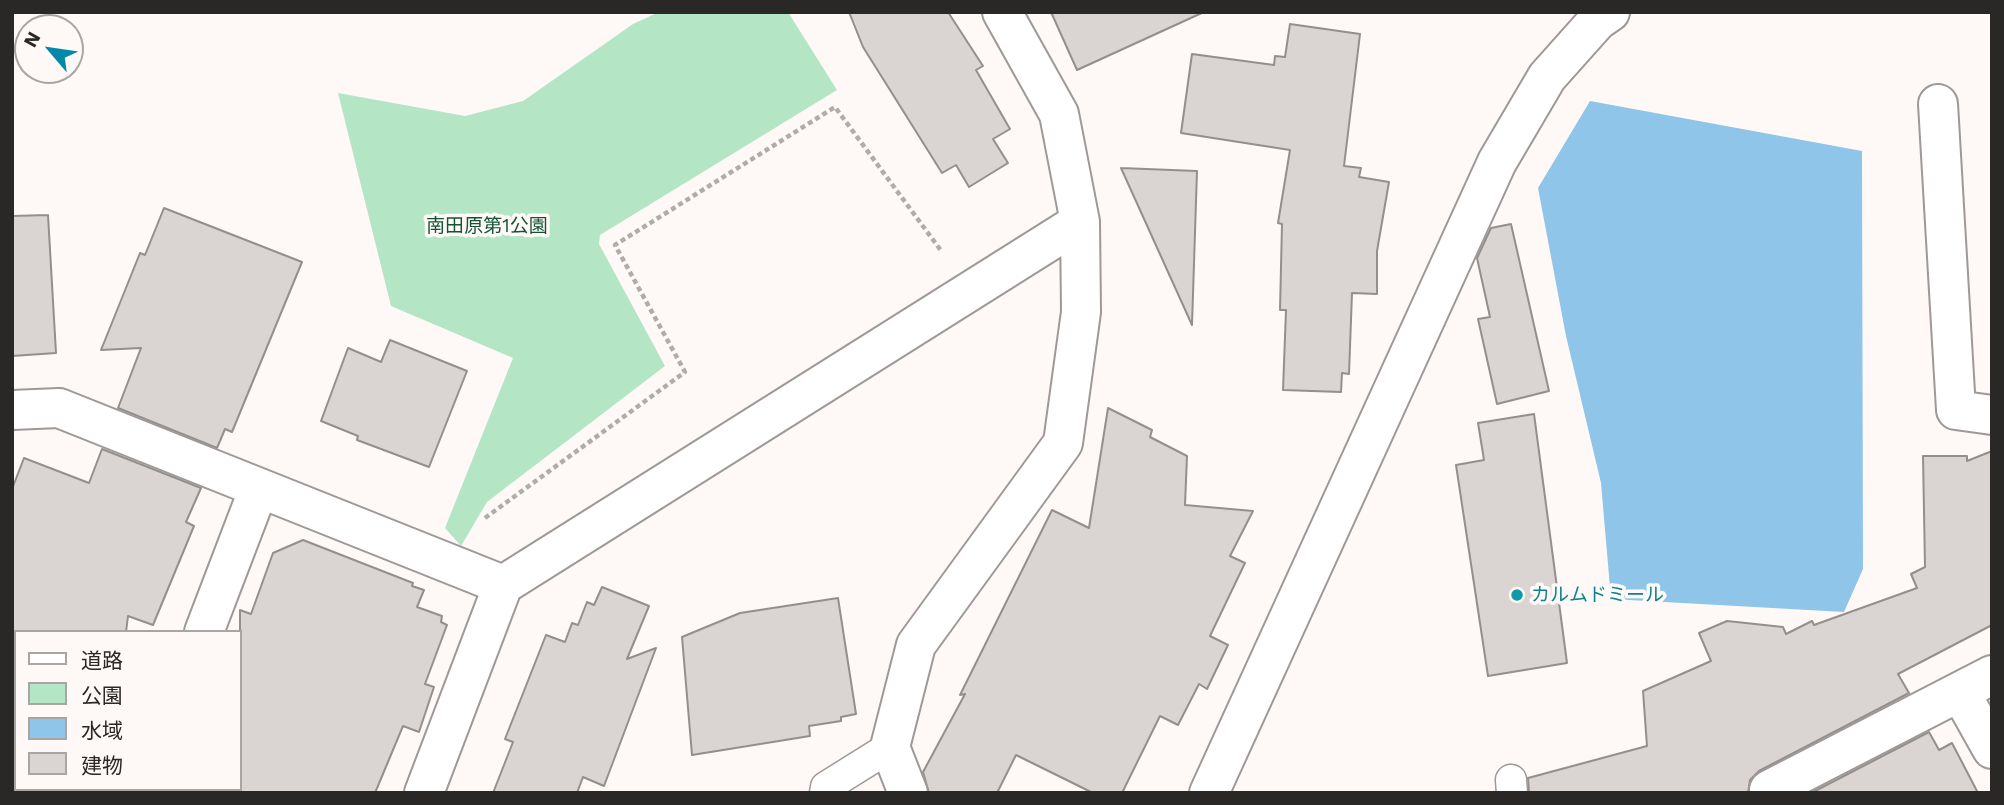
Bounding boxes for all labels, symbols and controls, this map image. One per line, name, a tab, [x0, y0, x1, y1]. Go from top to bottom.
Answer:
north arrow	[14, 14, 84, 84]
text: N	[18, 28, 45, 51]
park label: 南田原第1公園	[426, 215, 548, 237]
place label: カルムドミール	[1531, 584, 1664, 606]
marker: カルムドミール	[1509, 587, 1525, 603]
legend	[14, 630, 242, 791]
text: 道路	[81, 648, 123, 673]
text: 公園	[81, 683, 123, 708]
text: 水域	[81, 718, 123, 743]
text: 建物	[81, 753, 123, 778]

